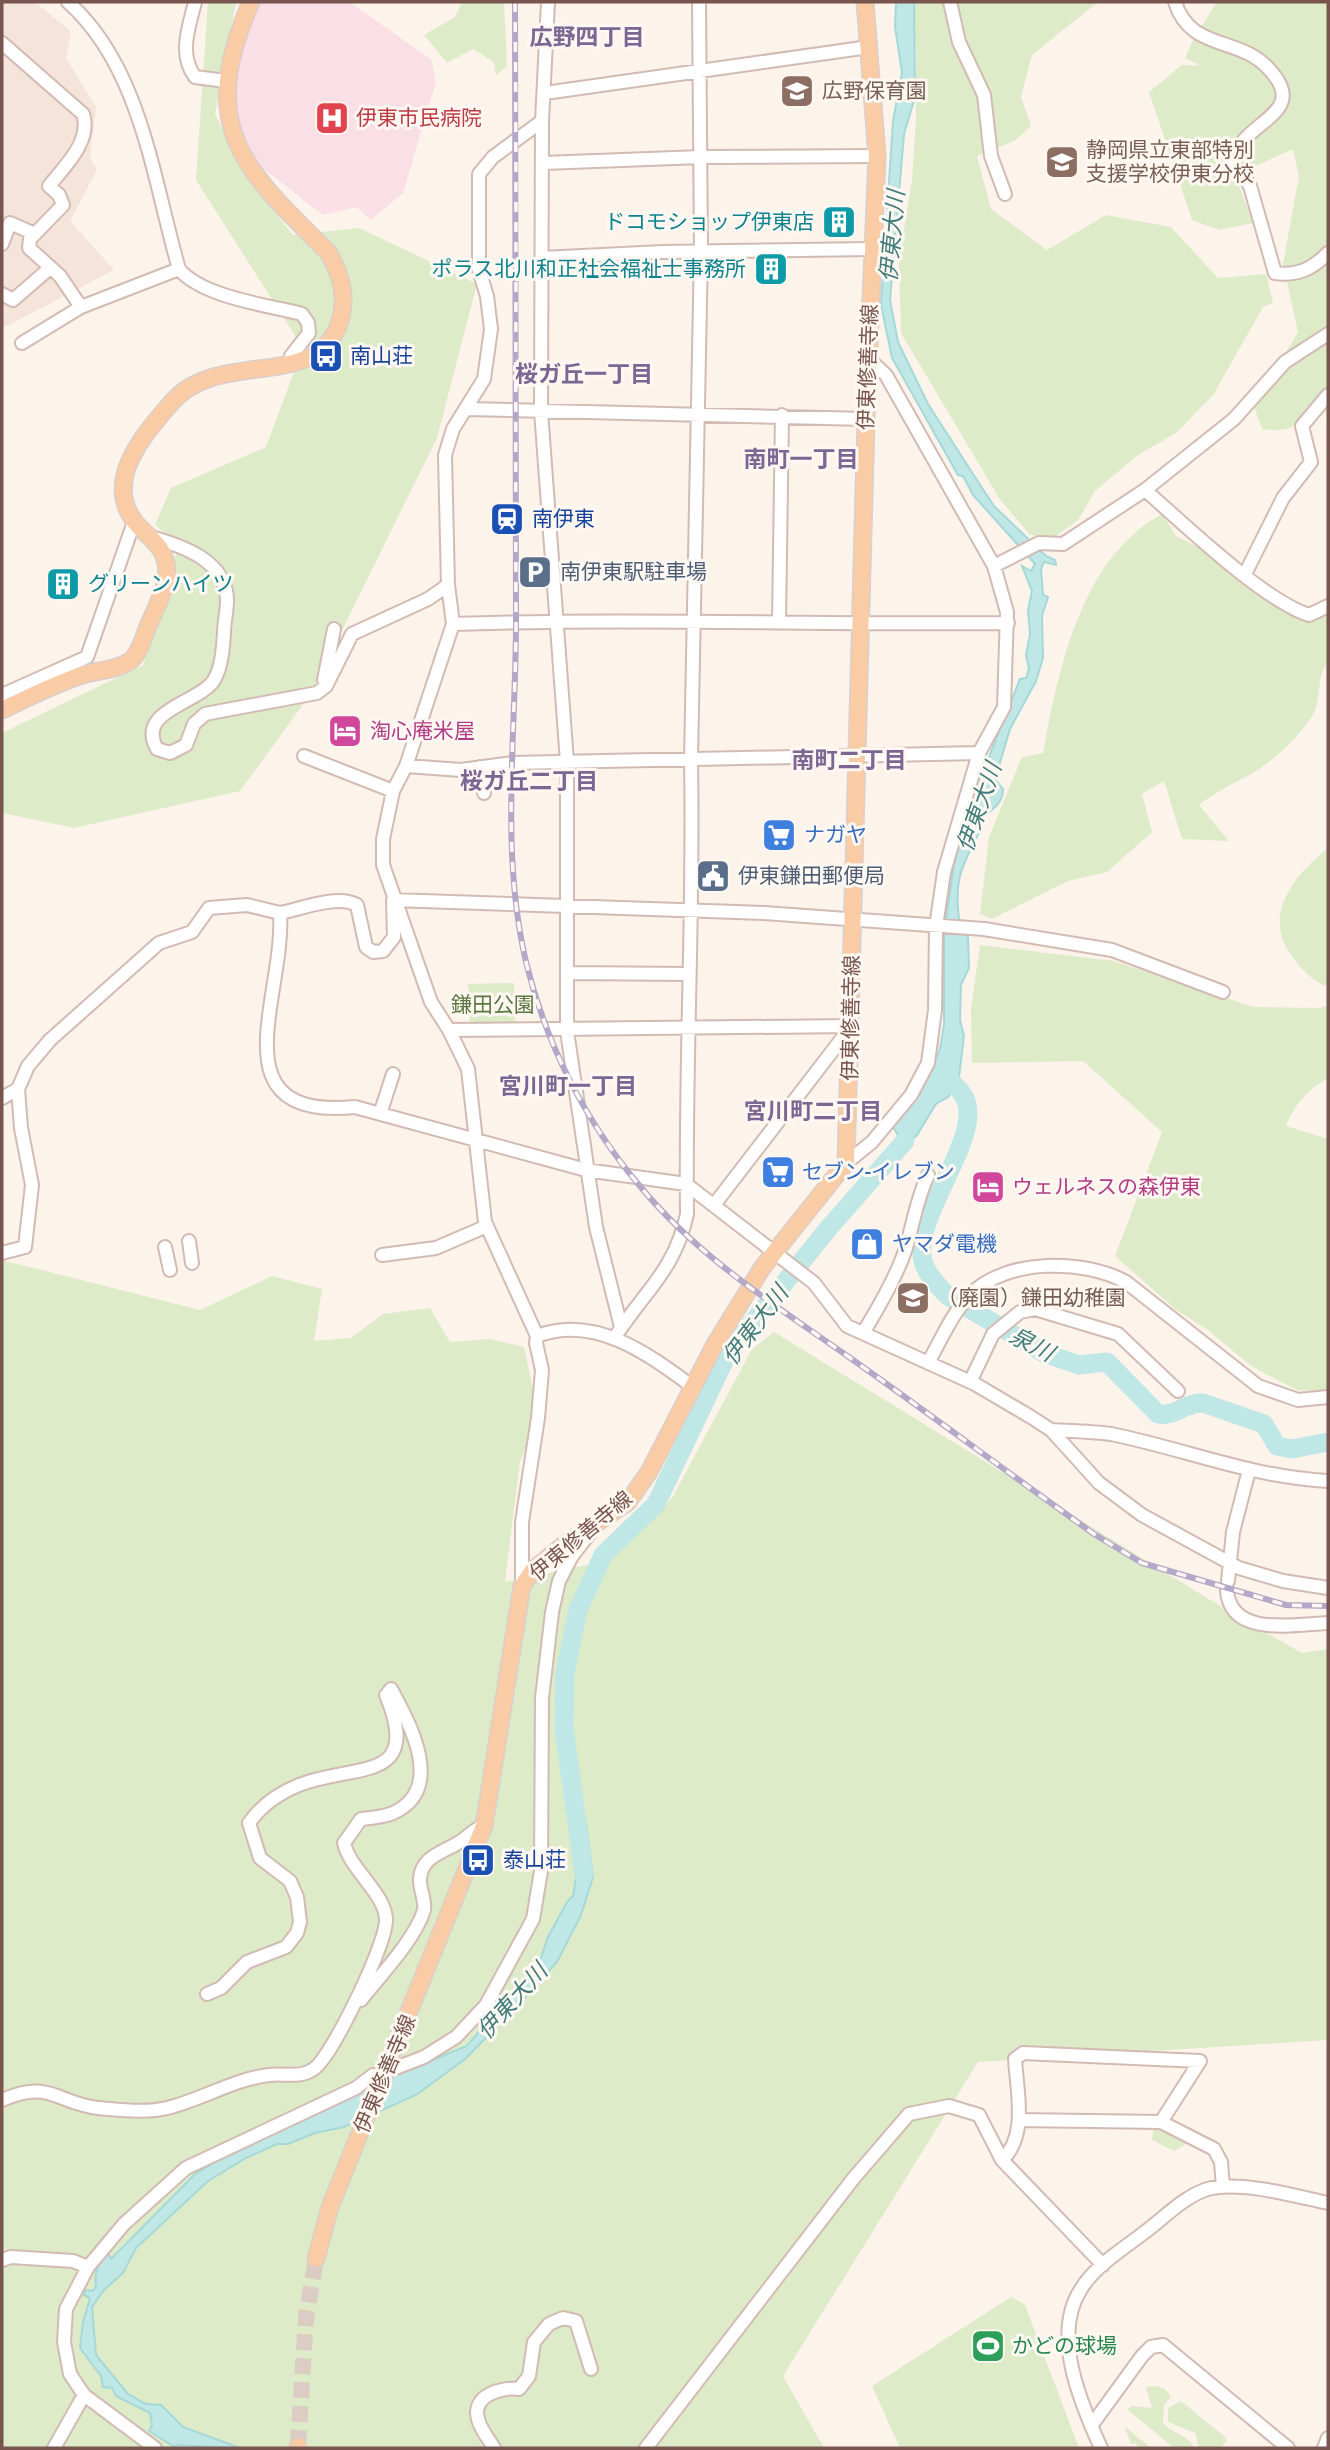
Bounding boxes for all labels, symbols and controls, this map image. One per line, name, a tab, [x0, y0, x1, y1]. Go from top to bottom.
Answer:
district label: 広野四丁目	[530, 21, 645, 52]
school or university icon: 広野保育園	[778, 72, 816, 110]
place label: 広野保育園	[822, 76, 927, 105]
hospital icon: 伊東市民病院	[313, 99, 351, 137]
place label: 伊東市民病院	[356, 103, 482, 132]
place label: 静岡県立東部特別 支援学校伊東分校	[1086, 135, 1254, 188]
school or university icon: 静岡県立東部特別 支援学校伊東分校	[1043, 143, 1081, 181]
water label: 伊東大川	[872, 186, 911, 283]
building icon: ドコモショップ伊東店	[820, 203, 858, 241]
place label: ドコモショップ伊東店	[604, 207, 814, 236]
building icon: ポラス北川和正社会福祉士事務所	[752, 250, 790, 288]
place label: ポラス北川和正社会福祉士事務所	[431, 254, 746, 283]
street label: 伊東修善寺線	[851, 304, 884, 430]
bus stop icon: 南山荘	[307, 337, 345, 375]
place label: 南山荘	[350, 341, 413, 370]
district label: 桜ガ丘一丁目	[515, 358, 653, 389]
district label: 南町一丁目	[744, 443, 859, 474]
station icon: 南伊東	[488, 500, 526, 538]
place label: 南伊東	[532, 504, 595, 533]
parking icon: 南伊東駅駐車場	[516, 553, 554, 591]
place label: 南伊東駅駐車場	[560, 557, 707, 586]
building icon: グリーンハイツ	[44, 565, 82, 603]
place label: グリーンハイツ	[88, 569, 234, 598]
hotel icon: 淘心庵米屋	[326, 712, 364, 750]
place label: 淘心庵米屋	[370, 716, 475, 745]
district label: 南町二丁目	[792, 744, 907, 775]
water label: 伊東大川	[949, 755, 1009, 855]
district label: 桜ガ丘二丁目	[460, 765, 598, 796]
supermarket icon: ナガヤ	[760, 816, 798, 854]
place label: ナガヤ	[804, 820, 867, 849]
public building icon: 伊東鎌田郵便局	[694, 857, 732, 895]
place label: 伊東鎌田郵便局	[738, 861, 885, 890]
street label: 伊東修善寺線	[835, 955, 866, 1081]
park label: 鎌田公園	[451, 990, 535, 1019]
district label: 宮川町一丁目	[499, 1070, 637, 1101]
district label: 宮川町二丁目	[744, 1095, 882, 1126]
supermarket icon: セブン-イレブン	[759, 1153, 797, 1191]
place label: セブン-イレブン	[802, 1157, 955, 1186]
hotel icon: ウェルネスの森伊東	[969, 1168, 1007, 1206]
place label: ウェルネスの森伊東	[1012, 1172, 1201, 1201]
shop icon: ヤマダ電機	[848, 1225, 886, 1263]
place label: ヤマダ電機	[892, 1229, 997, 1258]
water label: 伊東大川	[715, 1276, 796, 1371]
school or university icon: （廃園）鎌田幼稚園	[894, 1279, 932, 1317]
place label: （廃園）鎌田幼稚園	[937, 1283, 1126, 1312]
water label: 泉川	[1005, 1319, 1062, 1369]
street label: 伊東修善寺線	[523, 1484, 638, 1587]
bus stop icon: 泰山荘	[459, 1841, 497, 1879]
place label: 泰山荘	[503, 1845, 566, 1874]
water label: 伊東大川	[469, 1954, 556, 2045]
street label: 伊東修善寺線	[347, 2010, 423, 2137]
sports icon: かどの球場	[969, 2327, 1007, 2365]
place label: かどの球場	[1012, 2331, 1117, 2360]

